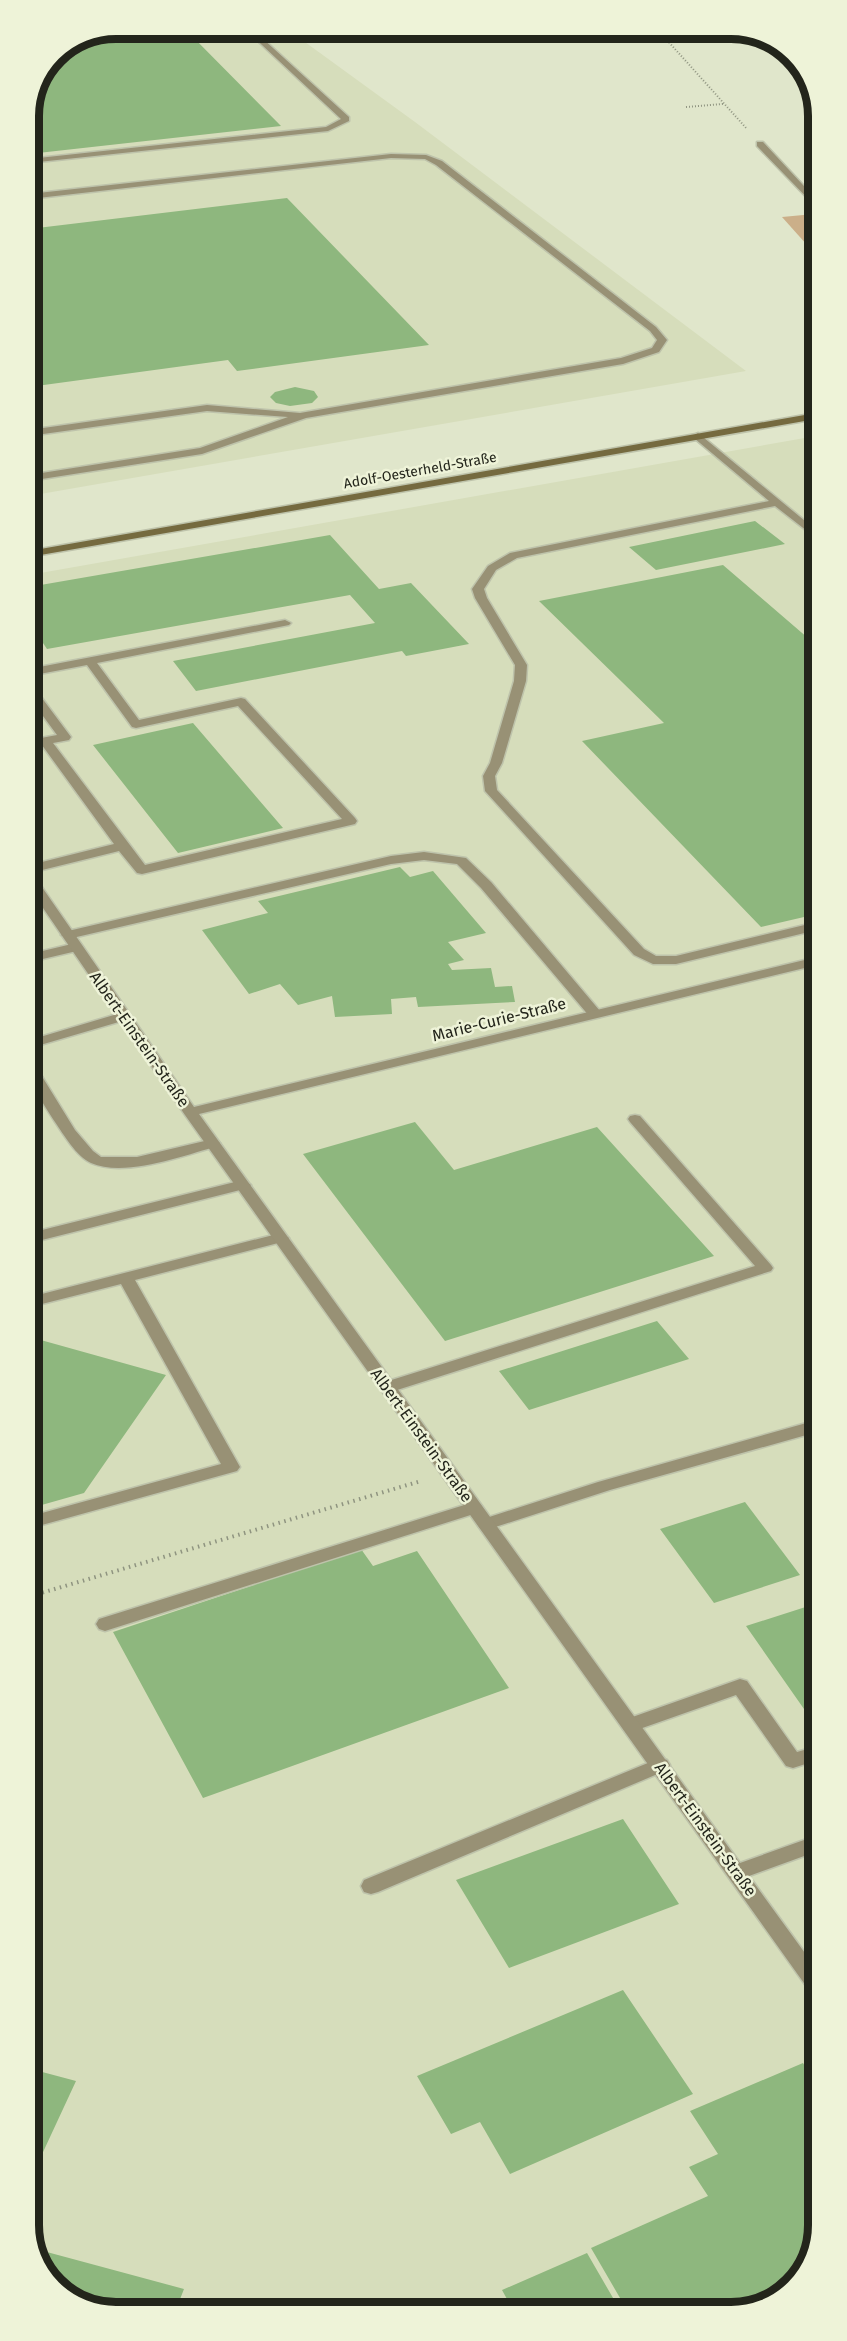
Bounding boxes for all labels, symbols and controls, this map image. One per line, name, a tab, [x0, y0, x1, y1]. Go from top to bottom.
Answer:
street label: Adolf-Oesterheld-Straße	[342, 449, 498, 492]
street label: Albert-Einstein-Straße	[86, 968, 193, 1111]
street label: Marie-Curie-Straße	[430, 994, 568, 1045]
street label: Albert-Einstein-Straße	[367, 1365, 477, 1506]
street label: Albert-Einstein-Straße	[651, 1759, 761, 1900]

